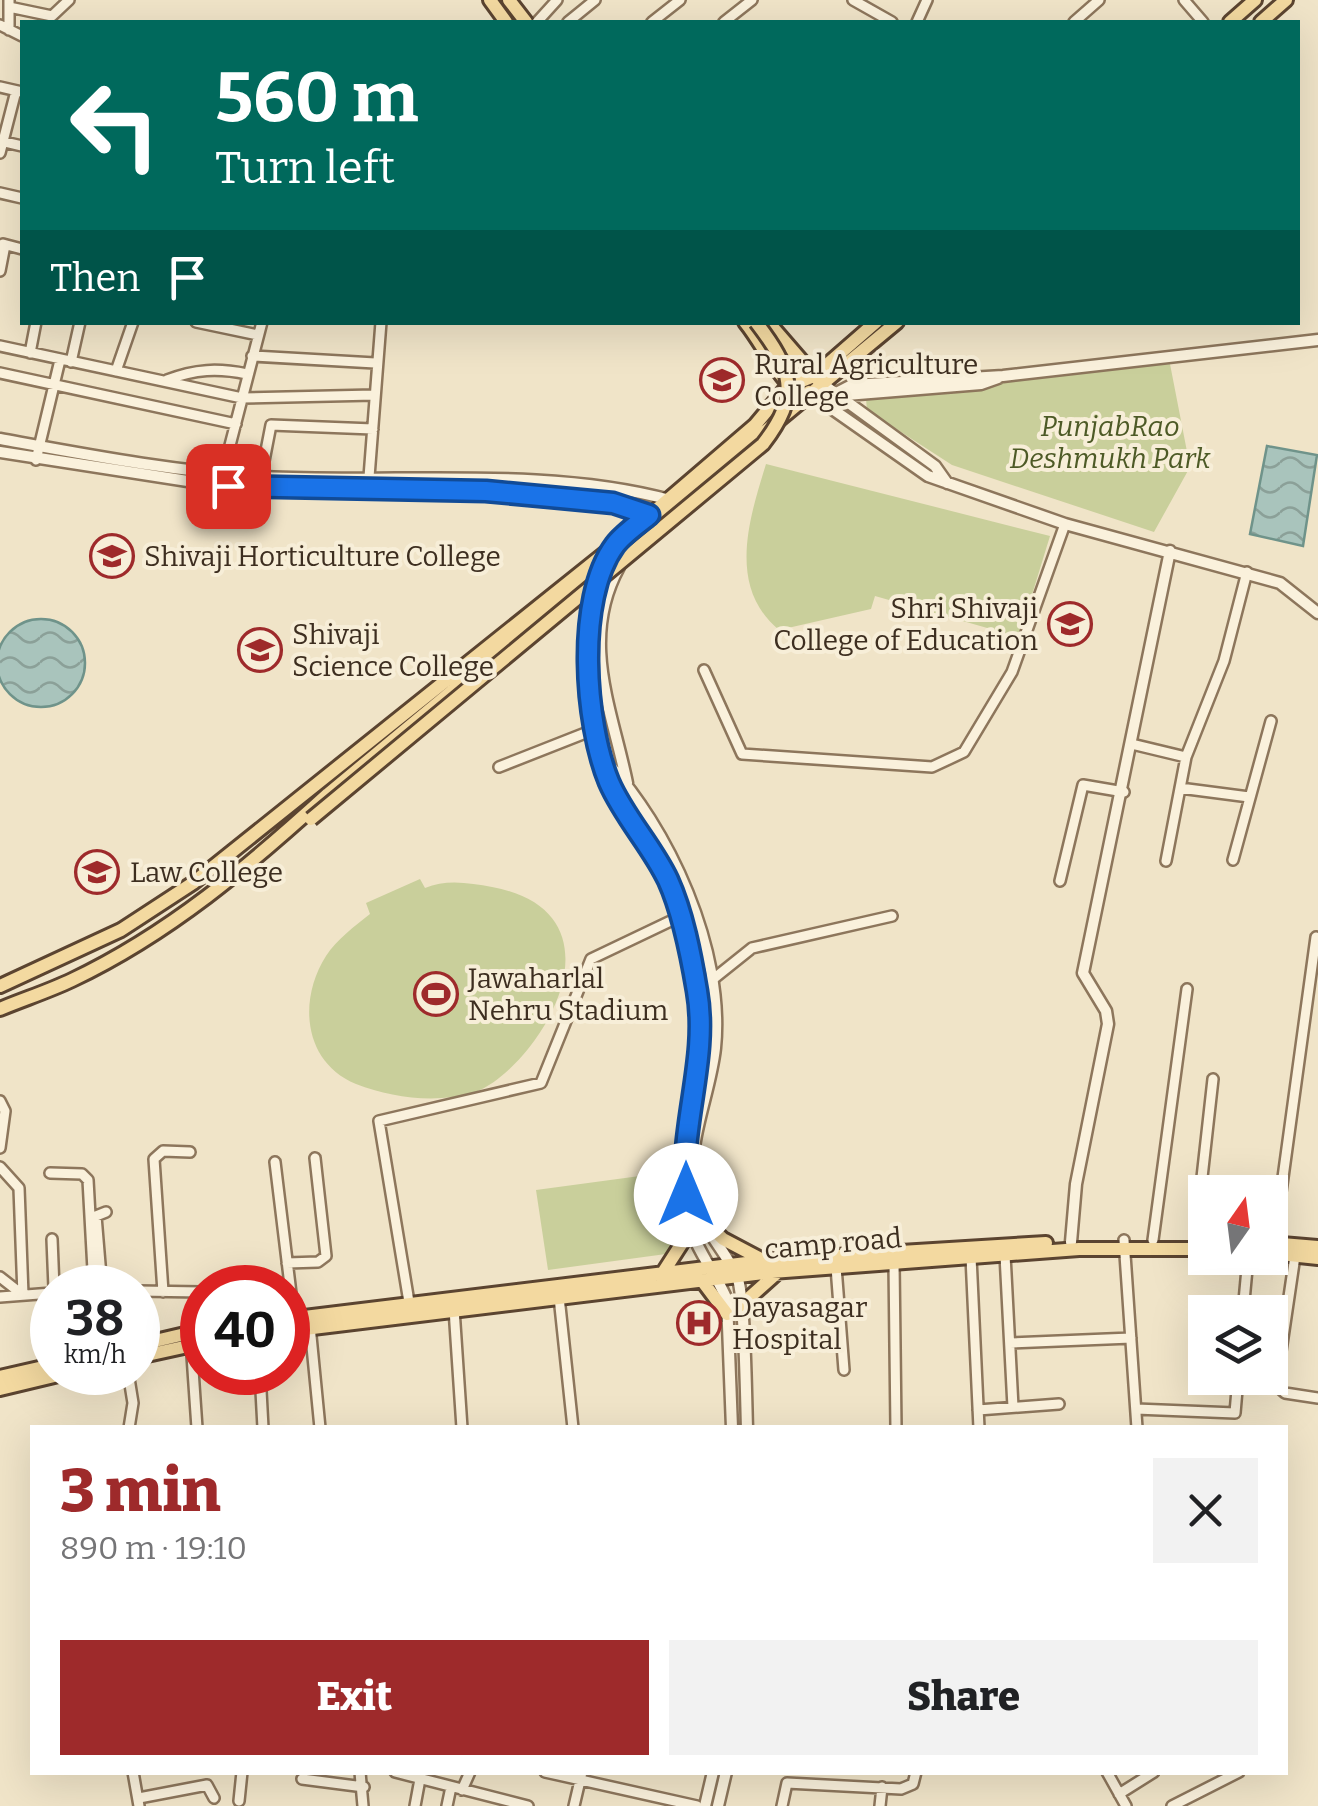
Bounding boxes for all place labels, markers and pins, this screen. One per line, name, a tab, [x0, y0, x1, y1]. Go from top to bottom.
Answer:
place label: Rural Agriculture College	[754, 348, 978, 413]
school or university icon: Rural Agriculture College	[699, 357, 745, 403]
pin	[186, 444, 271, 529]
school or university icon: Shivaji Horticulture College	[89, 533, 135, 579]
place label: Shivaji Horticulture College	[144, 540, 501, 573]
place label: Shri Shivaji College of Education	[773, 592, 1038, 657]
school or university icon: Shri Shivaji College of Education	[1047, 601, 1093, 647]
place label: Shivaji Science College	[292, 618, 494, 683]
school or university icon: Shivaji Science College	[237, 627, 283, 673]
school or university icon: Law College	[74, 849, 120, 895]
place label: Law College	[130, 856, 283, 889]
place label: Jawaharlal Nehru Stadium	[467, 962, 669, 1027]
sports icon: Jawaharlal Nehru Stadium	[413, 971, 459, 1017]
place label: Dayasagar Hospital	[732, 1291, 867, 1356]
hospital icon: Dayasagar Hospital	[676, 1300, 722, 1346]

